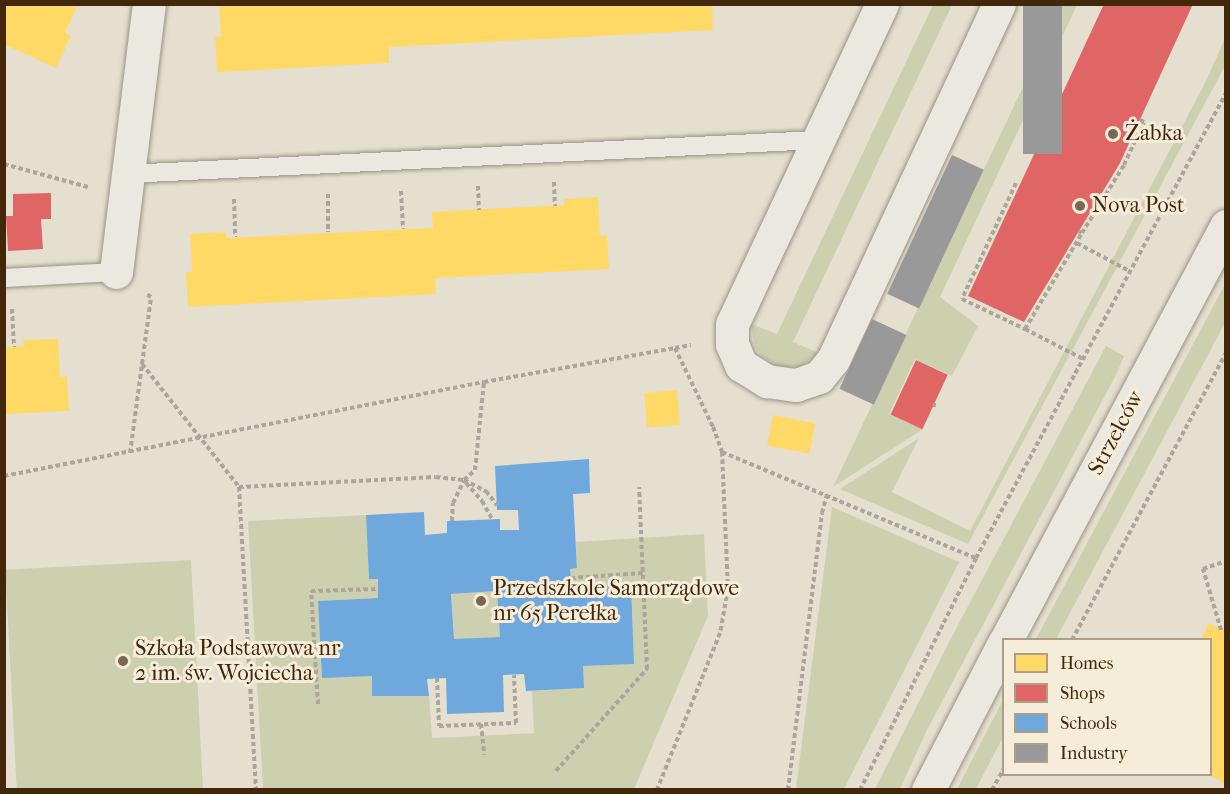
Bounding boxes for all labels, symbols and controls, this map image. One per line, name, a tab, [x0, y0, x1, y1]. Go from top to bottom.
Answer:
place label: Żabka	[1125, 121, 1183, 147]
marker: Żabka	[1106, 127, 1120, 141]
place label: Nova Post	[1092, 193, 1185, 219]
marker: Nova Post	[1073, 199, 1087, 213]
street label: Strzelców	[1083, 386, 1149, 480]
place label: Przedszkole Samorządowe nr 65 Perełka	[493, 575, 739, 626]
marker: Przedszkole Samorządowe nr 65 Perełka	[474, 594, 488, 608]
place label: Szkoła Podstawowa nr 2 im. św. Wojciecha	[135, 635, 340, 686]
legend	[1002, 638, 1212, 776]
text: Homes	[1060, 653, 1114, 674]
marker: Szkoła Podstawowa nr 2 im. św. Wojciecha	[116, 654, 130, 668]
text: Shops	[1060, 683, 1105, 704]
text: Schools	[1060, 713, 1117, 734]
text: Industry	[1060, 743, 1128, 764]

